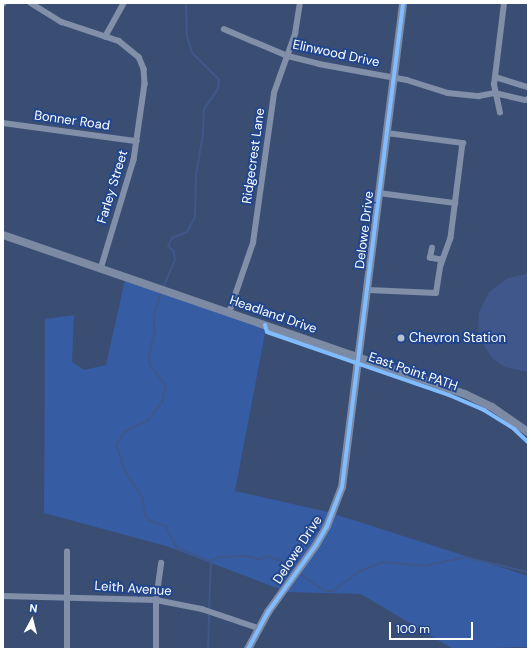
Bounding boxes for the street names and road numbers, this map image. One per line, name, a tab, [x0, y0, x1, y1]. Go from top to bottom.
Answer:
street label: Elinwood Drive	[291, 37, 381, 71]
street label: Ridgecrest Lane	[240, 107, 268, 205]
street label: Bonner Road	[33, 108, 111, 134]
street label: Farley Street	[94, 148, 132, 226]
street label: Delowe Drive	[353, 190, 377, 270]
street label: Headland Drive	[227, 293, 319, 337]
street label: East Point PATH	[366, 349, 460, 395]
street label: Delowe Drive	[270, 513, 326, 587]
street label: Leith Avenue	[94, 579, 172, 599]

